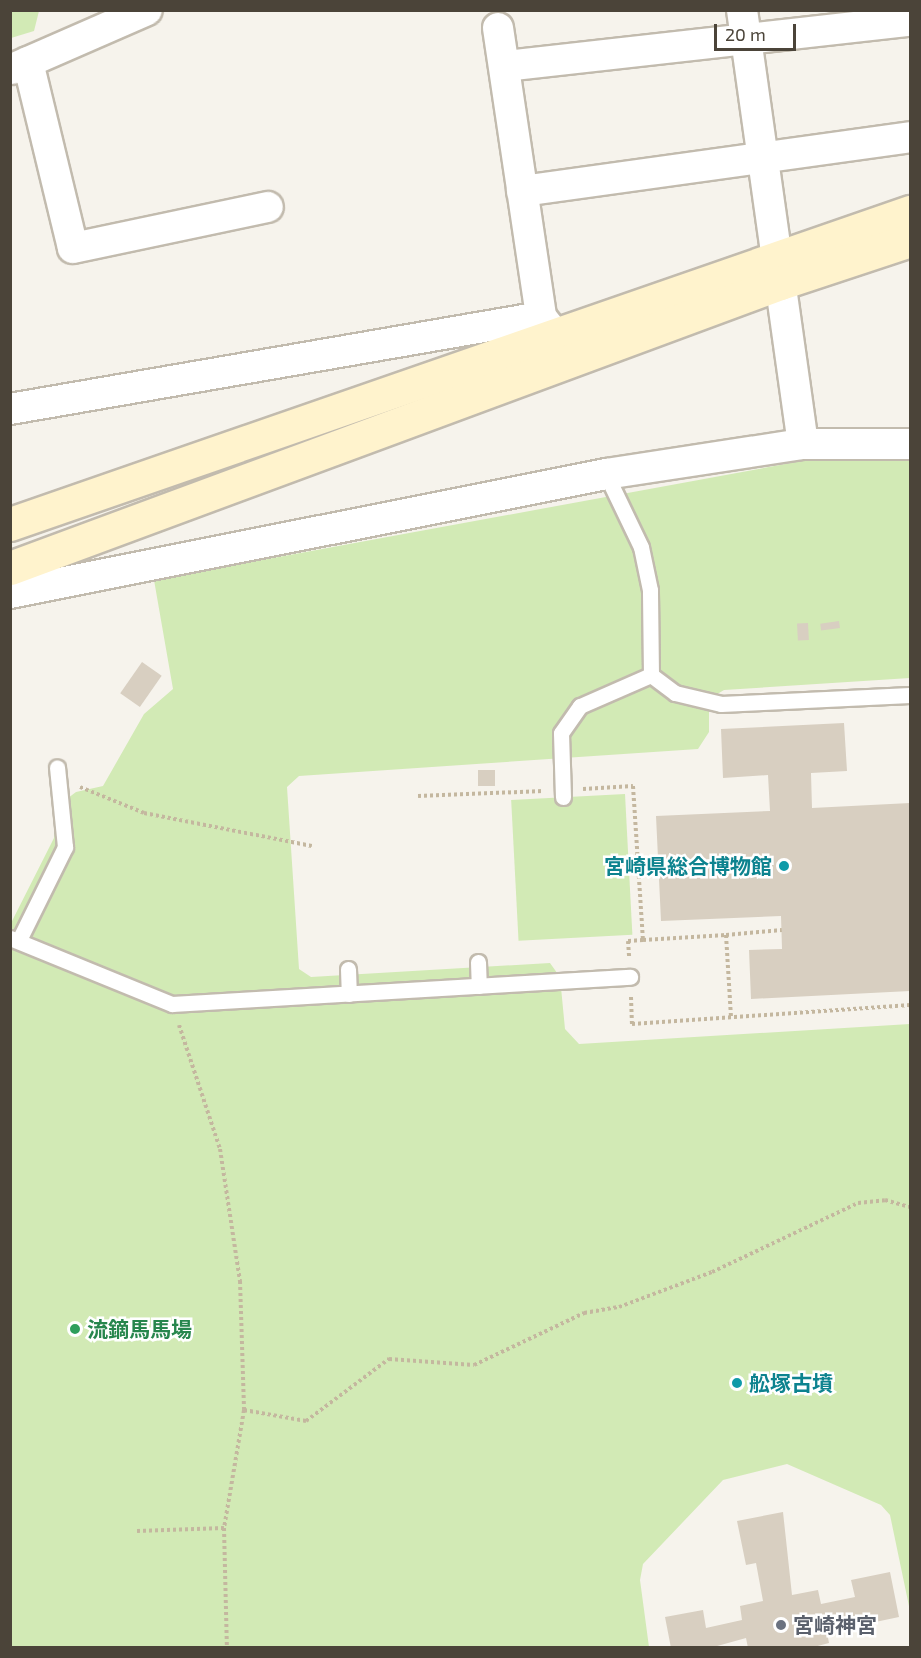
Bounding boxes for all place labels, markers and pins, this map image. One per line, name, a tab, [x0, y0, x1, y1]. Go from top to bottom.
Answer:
place label: 宮崎県総合博物館	[604, 853, 772, 879]
marker: 宮崎県総合博物館	[777, 859, 791, 873]
place label: 流鏑馬馬場	[87, 1316, 192, 1342]
marker: 流鏑馬馬場	[68, 1322, 82, 1336]
place label: 舩塚古墳	[749, 1370, 833, 1396]
marker: 舩塚古墳	[730, 1376, 744, 1390]
place label: 宮崎神宮	[793, 1612, 877, 1638]
marker: 宮崎神宮	[774, 1618, 788, 1632]

